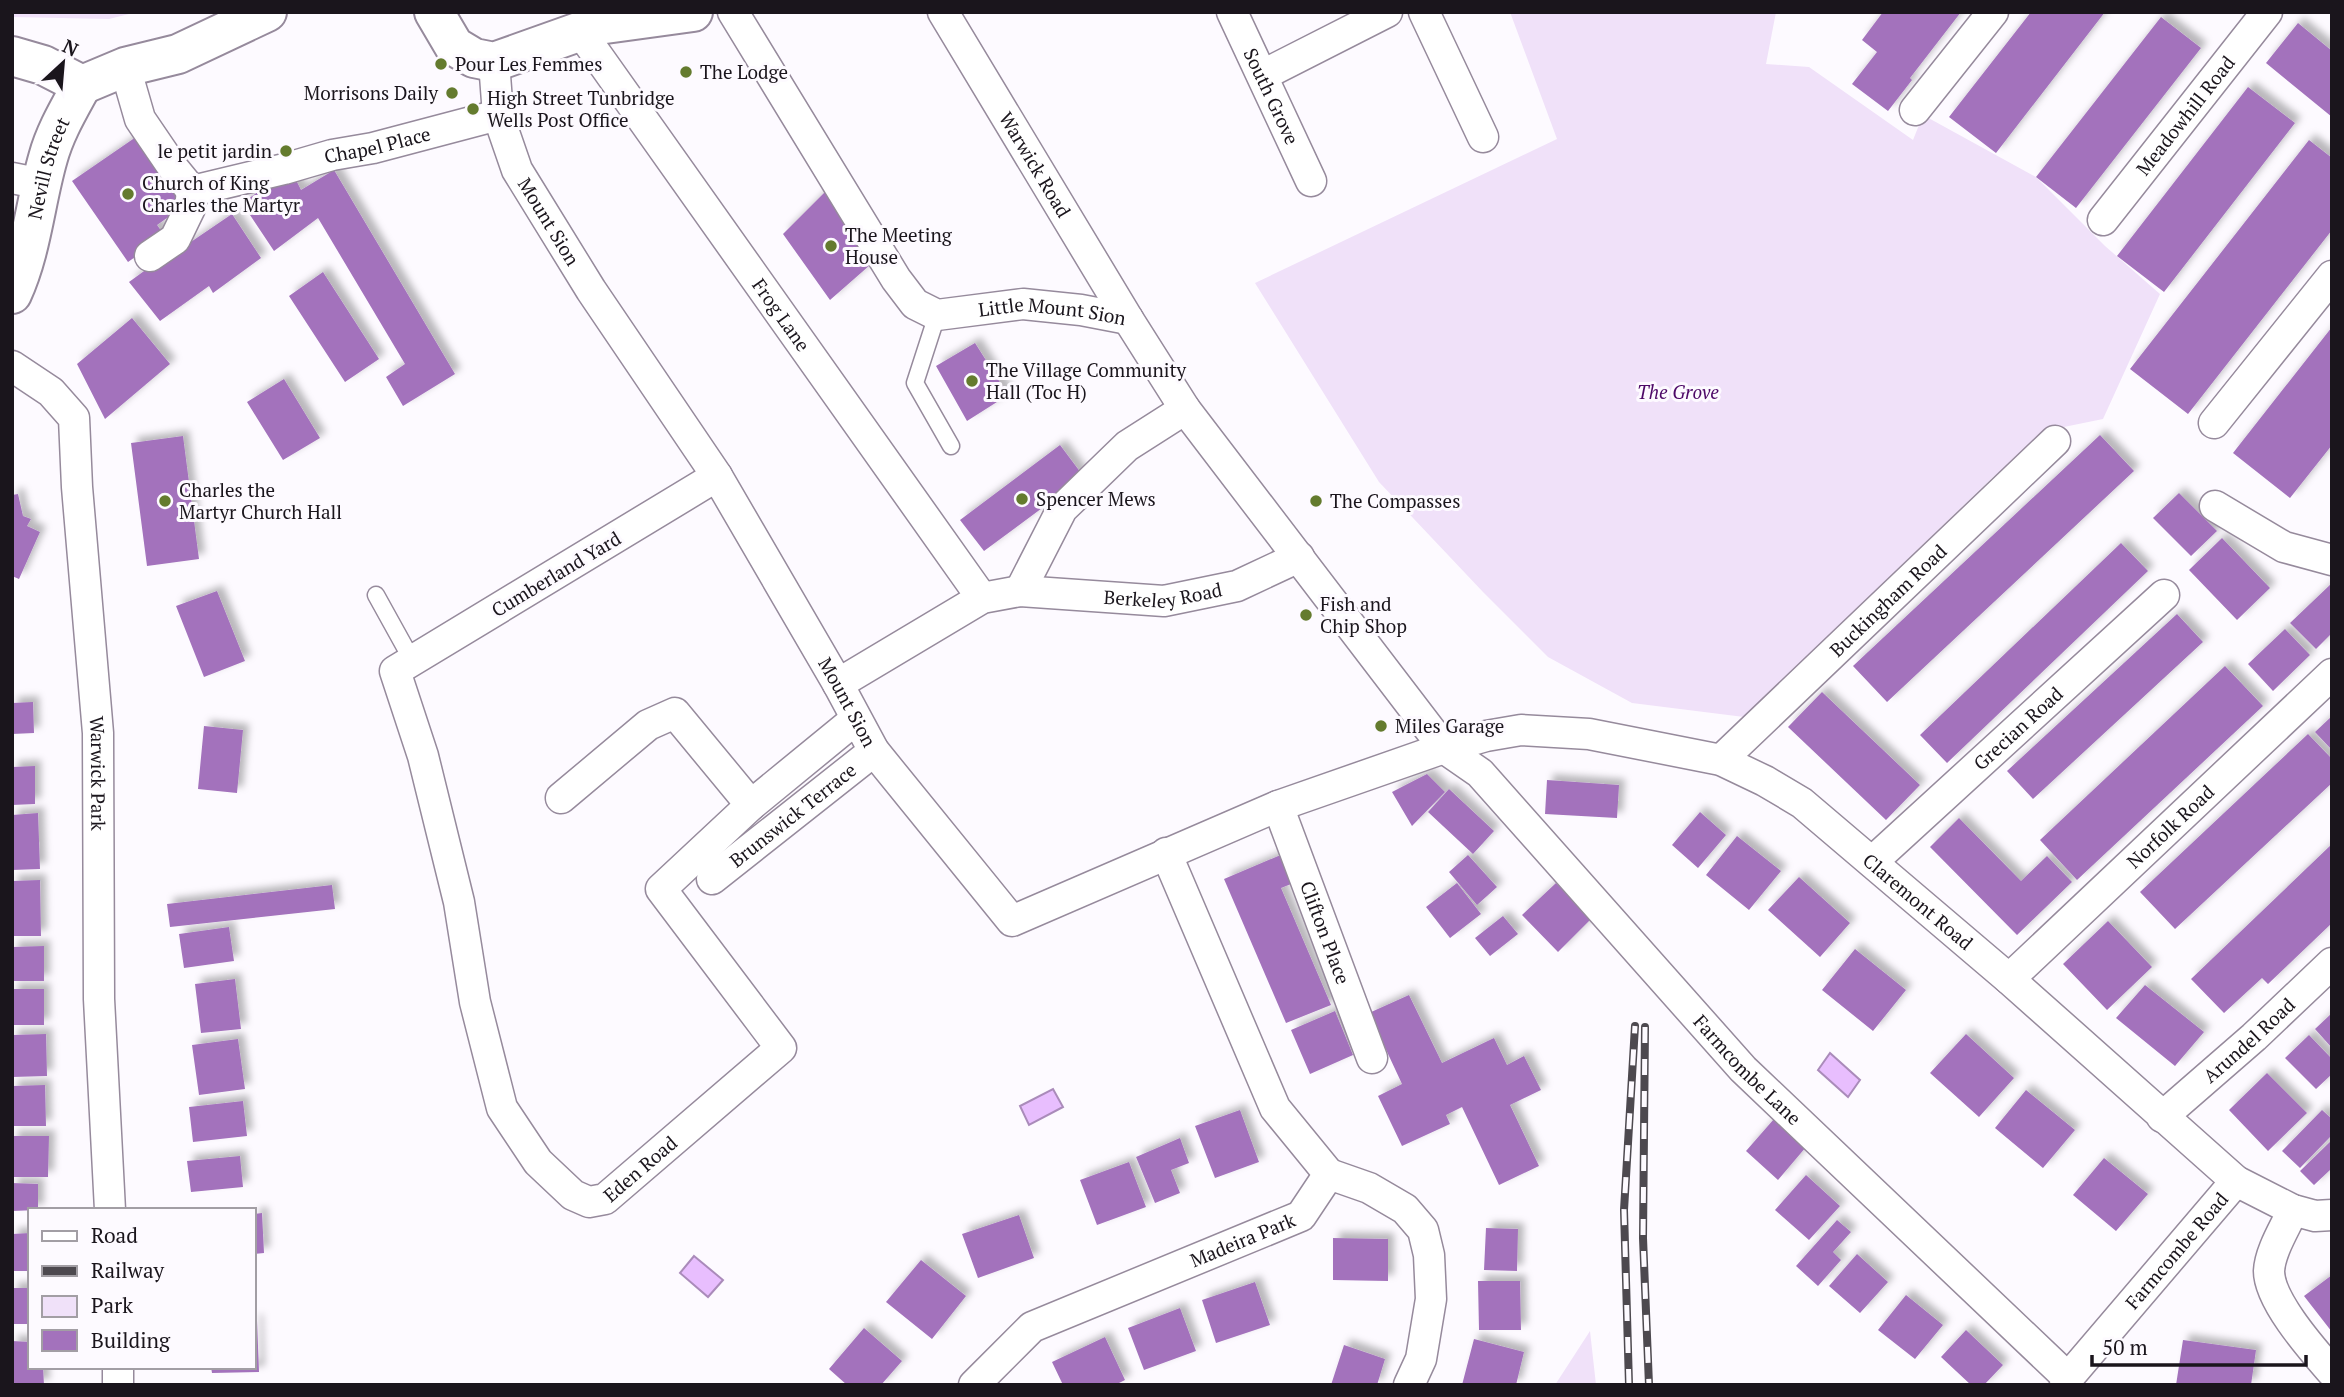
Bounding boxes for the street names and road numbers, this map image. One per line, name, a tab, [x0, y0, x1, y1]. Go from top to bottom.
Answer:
street label: South Grove	[1239, 44, 1305, 148]
street label: Meadowhill Road	[2130, 50, 2240, 180]
street label: Warwick Road	[994, 107, 1077, 222]
street label: Nevill Street	[21, 113, 75, 221]
street label: Chapel Place	[321, 120, 433, 169]
street label: Mount Sion	[513, 173, 586, 270]
street label: Frog Lane	[747, 273, 816, 356]
street label: Little Mount Sion	[977, 291, 1128, 330]
street label: Cumberland Yard	[486, 525, 625, 622]
street label: Buckingham Road	[1824, 538, 1952, 662]
street label: Berkeley Road	[1103, 576, 1225, 613]
street label: Mount Sion	[813, 652, 882, 751]
street label: Grecian Road	[1968, 681, 2068, 775]
street label: Warwick Park	[85, 715, 111, 831]
street label: Brunswick Terrace	[724, 757, 861, 873]
street label: Norfolk Road	[2121, 779, 2219, 873]
street label: Claremont Road	[1858, 847, 1979, 955]
street label: Clifton Place	[1295, 877, 1356, 987]
street label: Arundel Road	[2197, 992, 2300, 1088]
street label: Farmcombe Lane	[1688, 1009, 1807, 1130]
street label: Eden Road	[598, 1130, 682, 1207]
street label: Farmcombe Road	[2119, 1186, 2233, 1314]
street label: Madeira Park	[1186, 1207, 1299, 1272]

